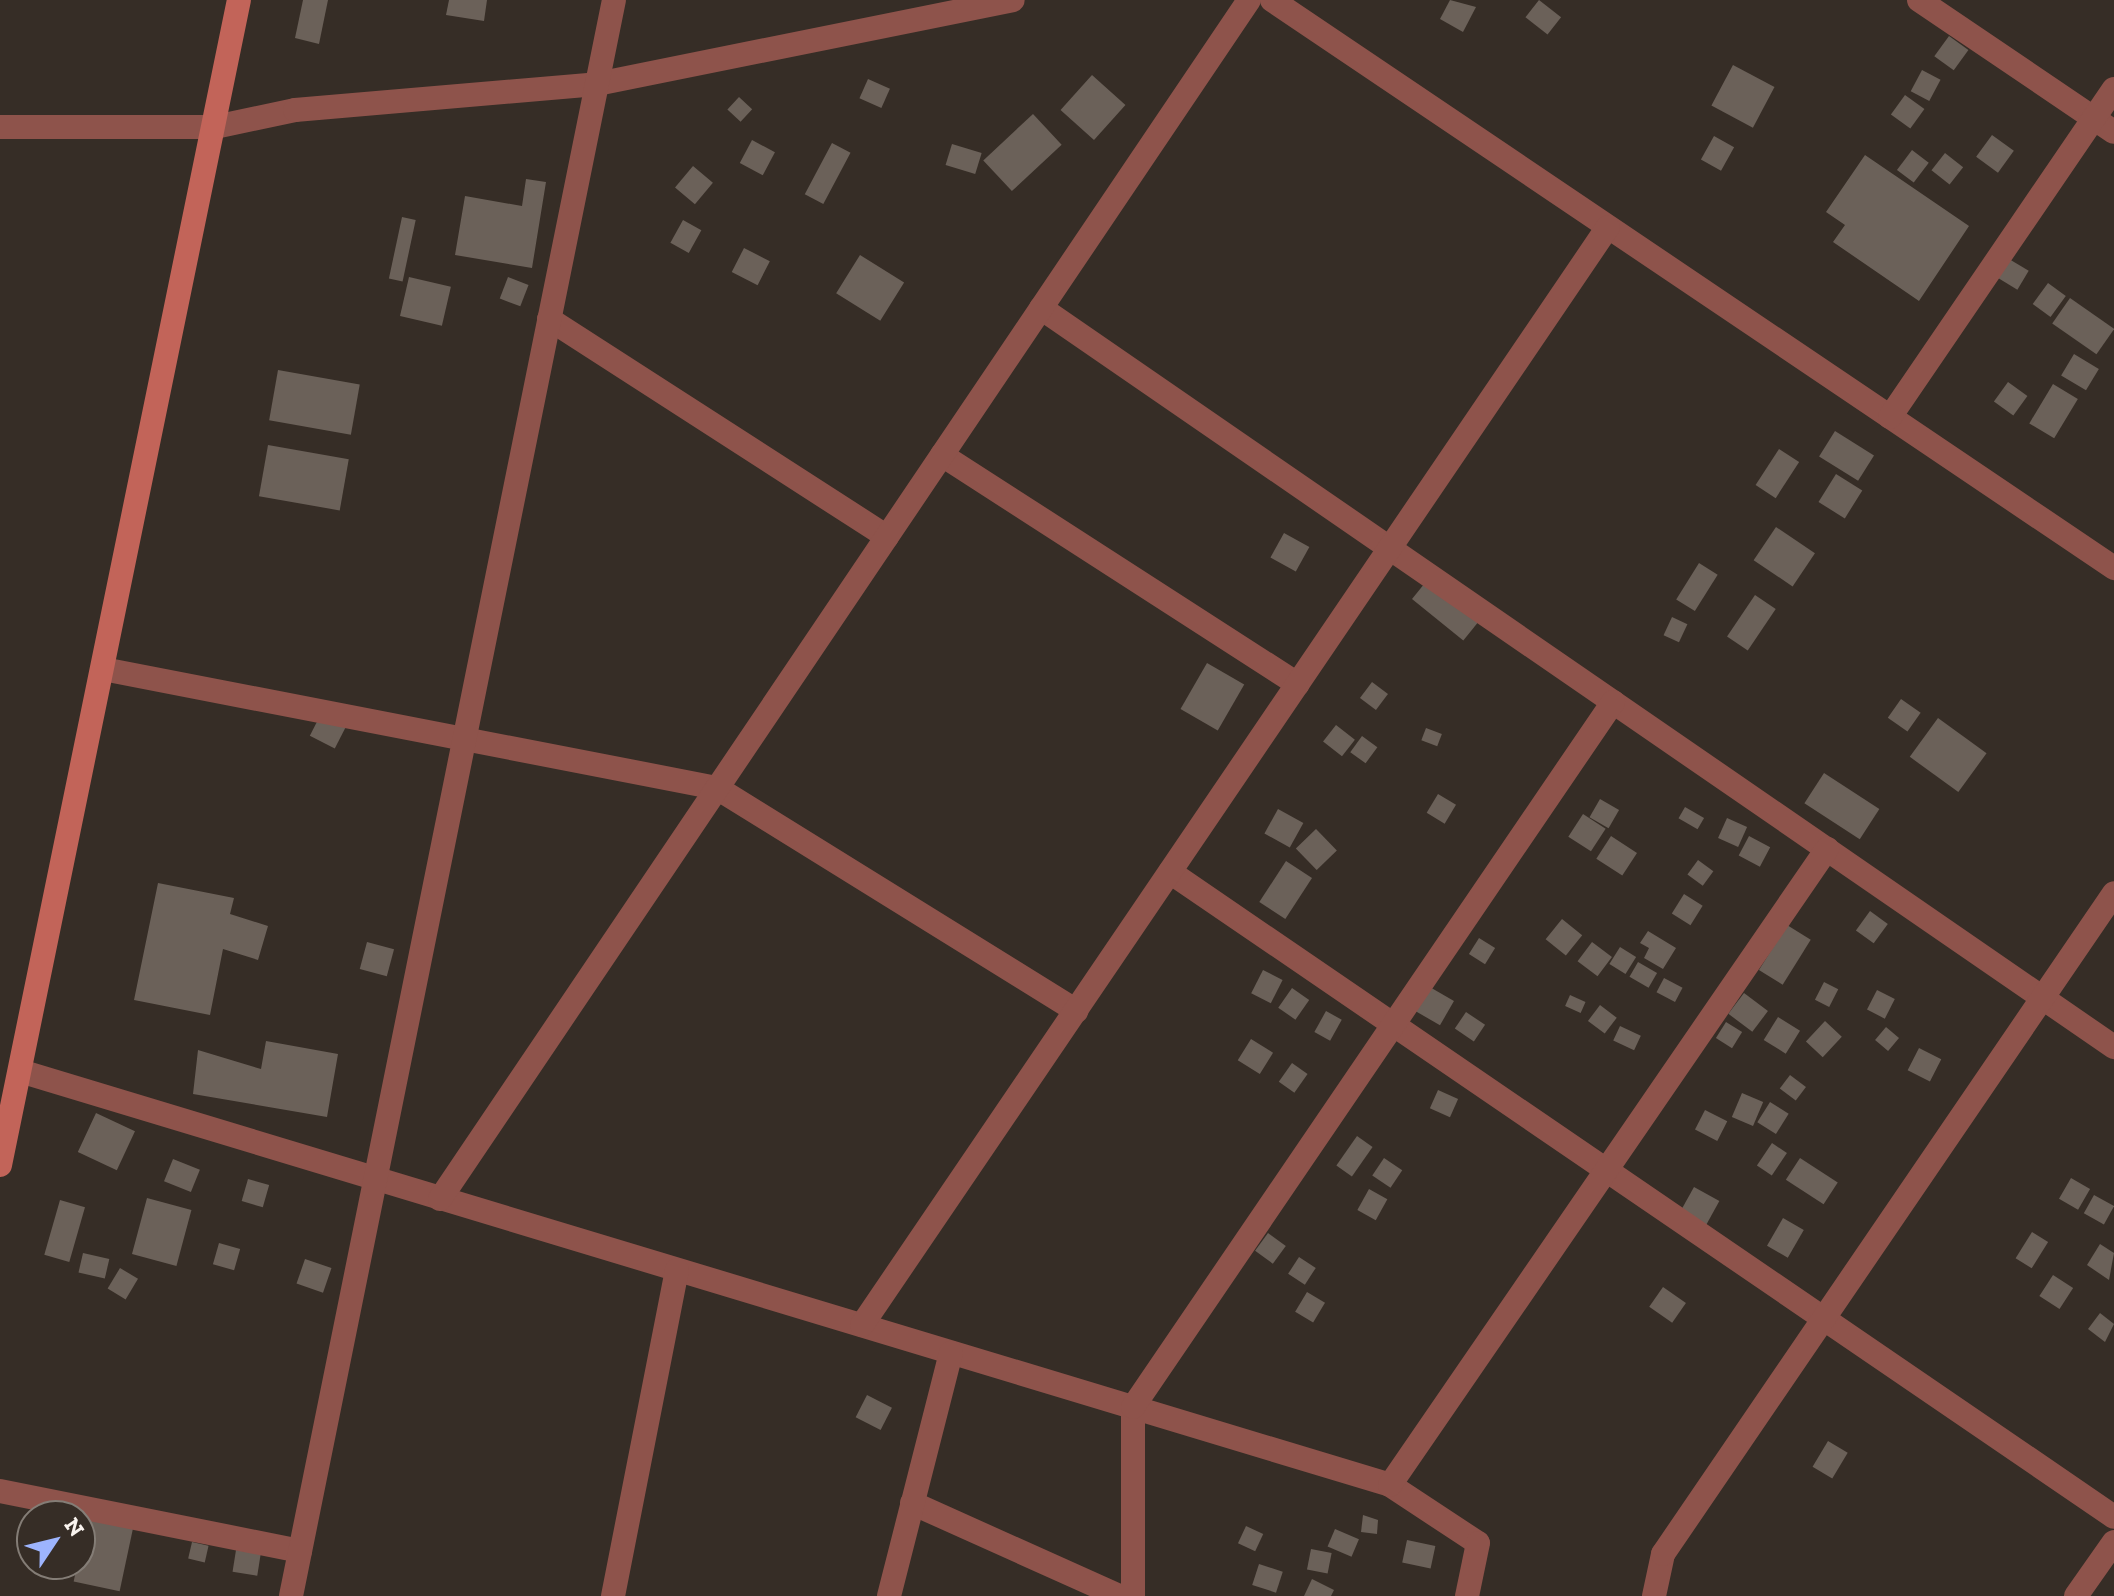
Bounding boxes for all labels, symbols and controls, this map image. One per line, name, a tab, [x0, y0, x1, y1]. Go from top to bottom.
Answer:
north arrow	[16, 1500, 96, 1580]
text: N	[59, 1512, 90, 1542]

